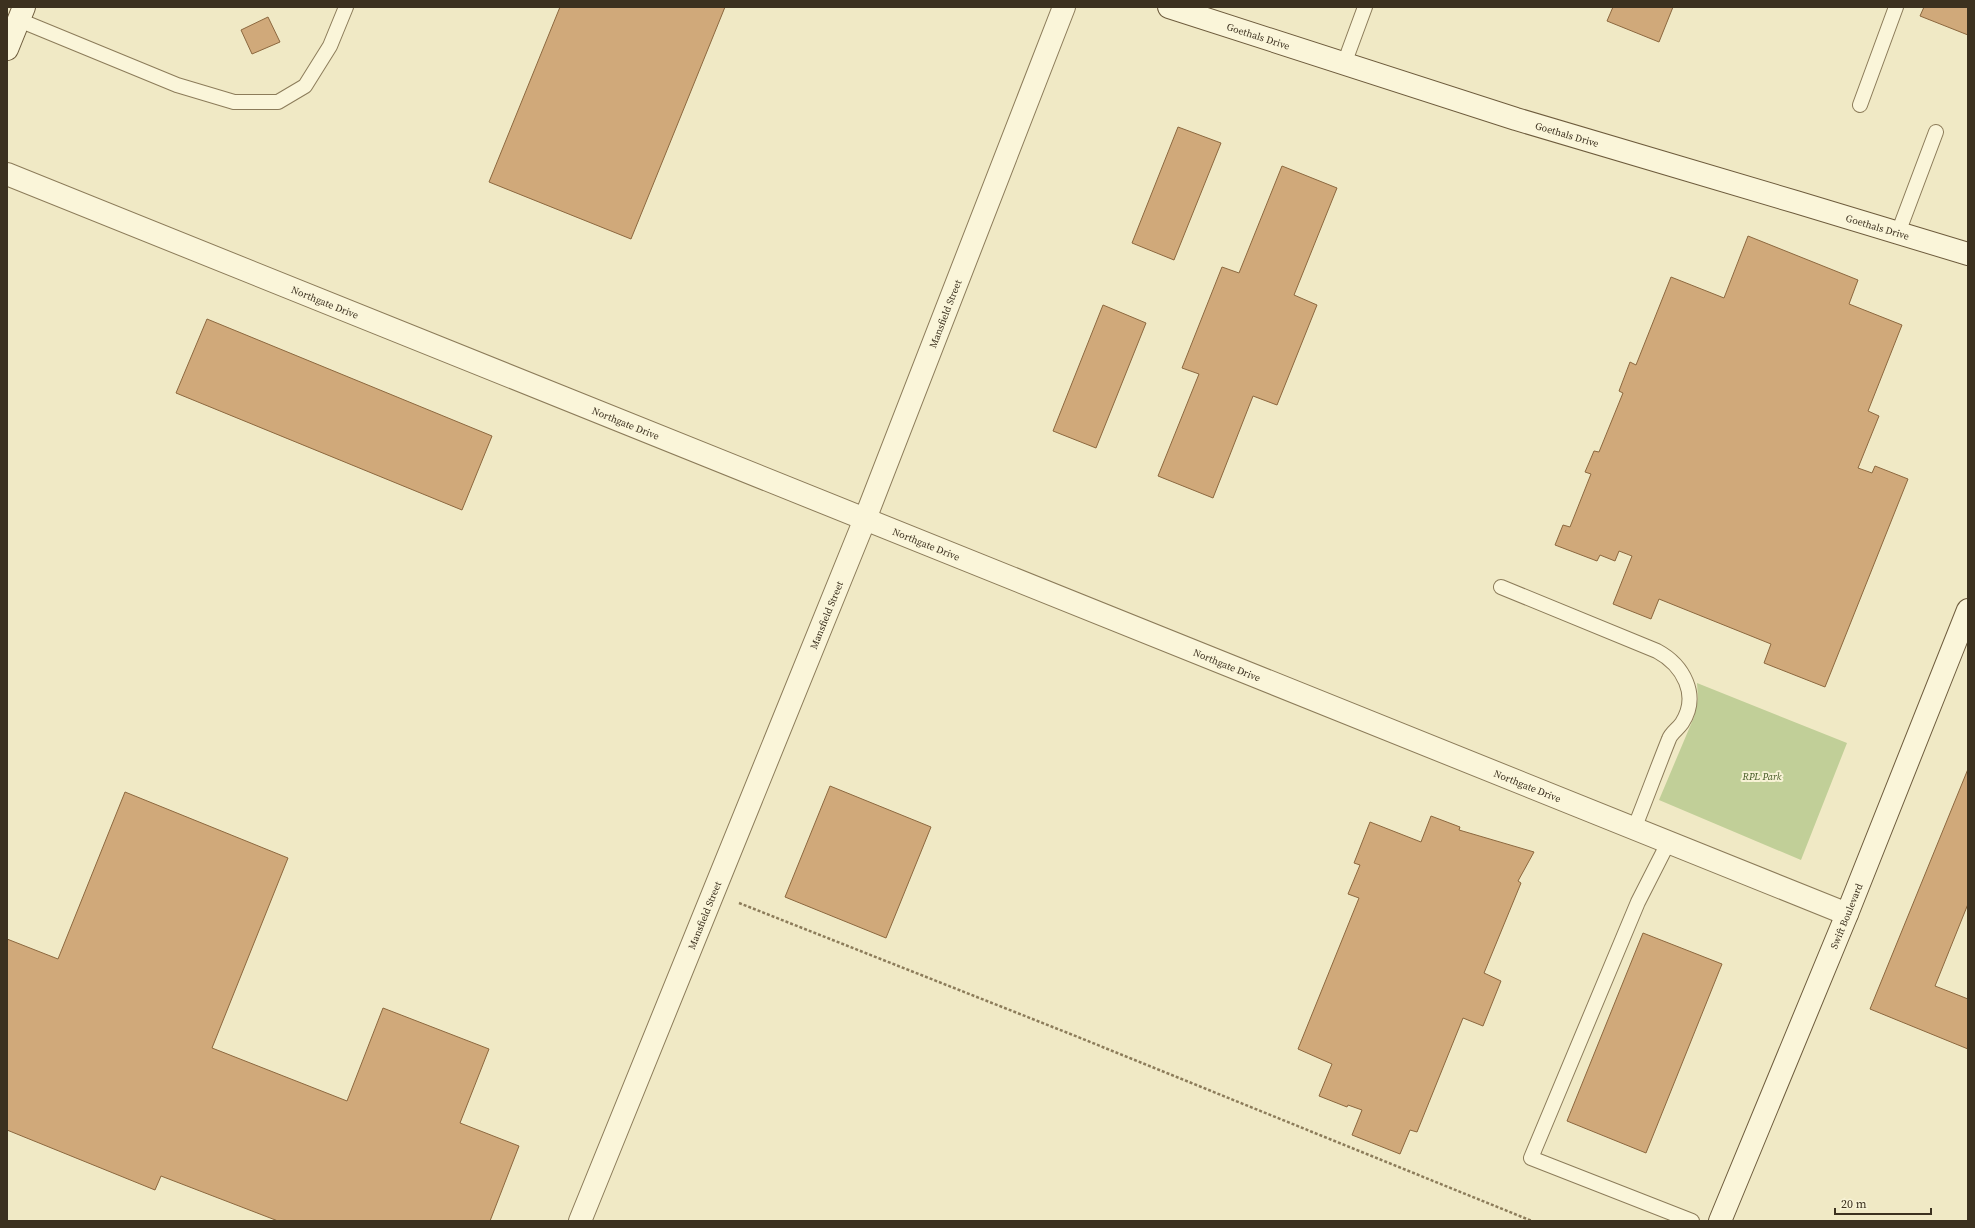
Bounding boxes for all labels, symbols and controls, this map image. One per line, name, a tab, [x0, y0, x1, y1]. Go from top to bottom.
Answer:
street label: Goethals Drive	[1225, 20, 1292, 52]
street label: Goethals Drive	[1534, 119, 1600, 150]
street label: Goethals Drive	[1844, 211, 1911, 242]
street label: Mansfield Street	[926, 277, 964, 350]
street label: Northgate Drive	[290, 283, 361, 321]
street label: Northgate Drive	[590, 404, 661, 442]
street label: Northgate Drive	[891, 524, 962, 563]
street label: Mansfield Street	[806, 578, 846, 651]
street label: Northgate Drive	[1192, 645, 1263, 684]
street label: Northgate Drive	[1492, 766, 1563, 805]
park label: RPL Park	[1741, 770, 1782, 783]
street label: Mansfield Street	[685, 879, 724, 951]
street label: Swift Boulevard	[1827, 881, 1865, 951]
scale bar	[1835, 1190, 1931, 1216]
text: 20 m	[1841, 1196, 1867, 1212]

